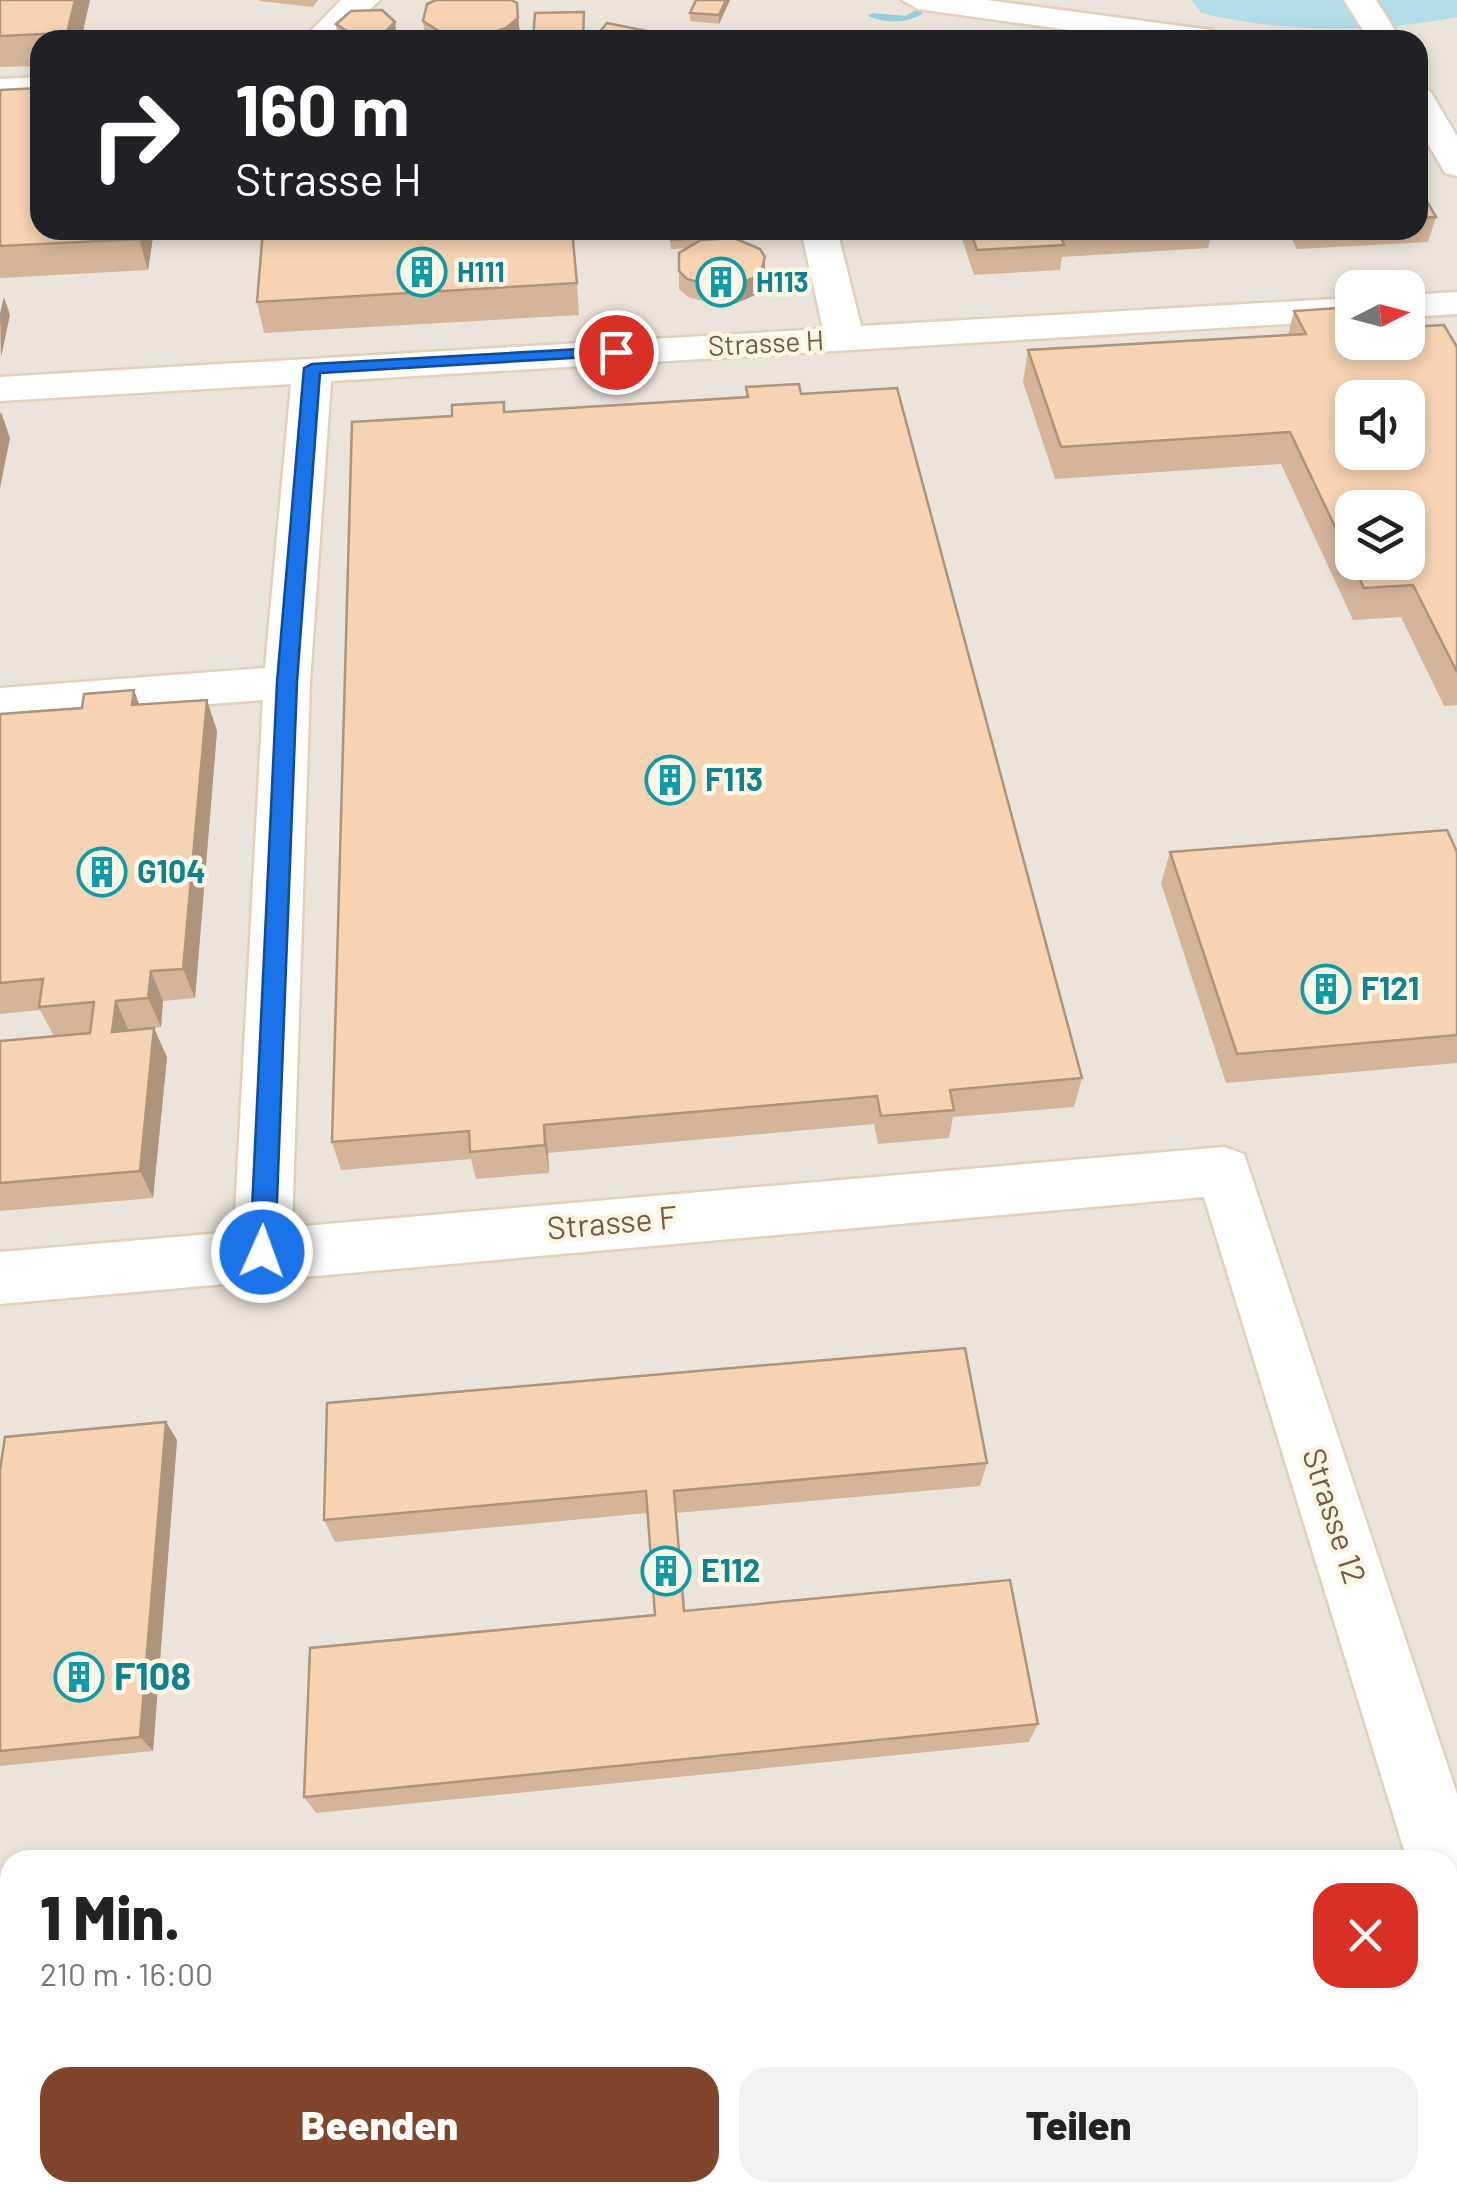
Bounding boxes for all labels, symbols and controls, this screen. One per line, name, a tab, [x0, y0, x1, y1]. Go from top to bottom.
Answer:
text: 160 m	[235, 66, 410, 150]
icon: right	[70, 70, 200, 200]
text: Strasse H	[235, 151, 422, 205]
building icon: H111	[396, 246, 448, 298]
place label: H111	[457, 254, 505, 288]
building icon: H113	[695, 256, 747, 308]
place label: H113	[756, 264, 809, 298]
north arrow	[1335, 270, 1425, 360]
map controls	[1335, 270, 1425, 580]
pin	[574, 310, 659, 395]
street label: Strasse H	[707, 322, 825, 362]
icon: arrive	[589, 325, 644, 380]
button: sound	[1335, 380, 1425, 470]
button: layers	[1335, 490, 1425, 580]
building icon: F113	[644, 754, 696, 806]
place label: F113	[705, 759, 763, 797]
building icon: G104	[76, 846, 128, 898]
place label: G104	[137, 851, 206, 889]
building icon: F121	[1300, 963, 1352, 1015]
place label: F121	[1361, 968, 1419, 1006]
street label: Strasse F	[545, 1196, 678, 1246]
position arrow	[210, 1200, 314, 1304]
street label: Strasse 12	[1296, 1443, 1376, 1588]
building icon: E112	[640, 1545, 692, 1597]
place label: E112	[701, 1550, 761, 1588]
building icon: F108	[53, 1651, 105, 1703]
place label: F108	[114, 1652, 191, 1698]
text: 1 Min.	[40, 1880, 180, 1952]
button: close	[1313, 1883, 1418, 1988]
text: 210 m · 16:00	[40, 1954, 213, 1992]
button: Beenden	[40, 2067, 719, 2182]
button: Teilen	[739, 2067, 1418, 2182]

